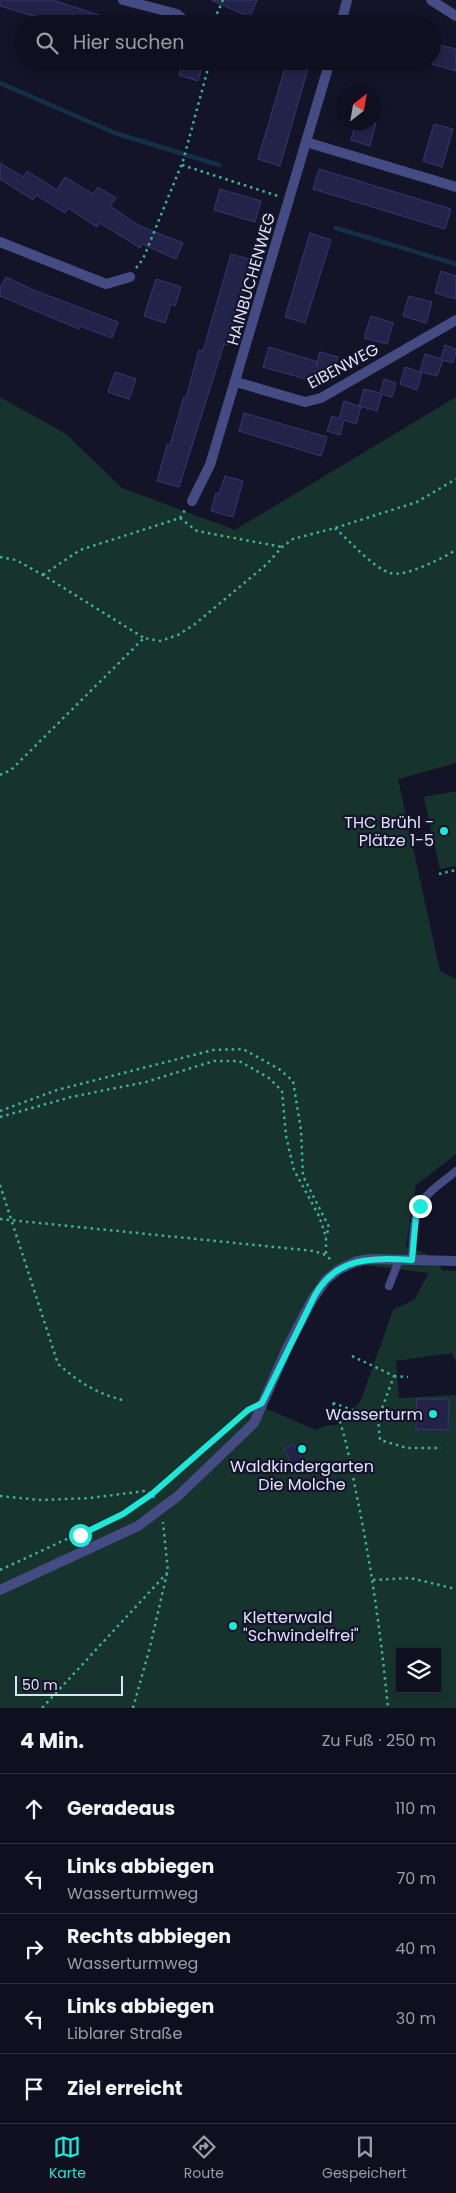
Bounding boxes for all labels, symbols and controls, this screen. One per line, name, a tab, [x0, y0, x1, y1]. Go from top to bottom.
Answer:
search box	[15, 15, 441, 70]
icon: search	[33, 29, 61, 57]
text: Hier suchen	[73, 29, 184, 56]
north arrow	[336, 85, 381, 130]
street label: HAINBUCHENWEG	[221, 210, 281, 348]
street label: EIBENWEG	[303, 338, 383, 394]
place label: THC Brühl - Plätze 1-5	[344, 811, 434, 852]
marker: THC Brühl - Plätze 1-5	[438, 825, 450, 837]
route end	[409, 1195, 432, 1218]
place label: Wasserturm	[325, 1403, 423, 1426]
marker: Wasserturm	[427, 1408, 439, 1420]
marker: Waldkindergarten Die Molche	[296, 1443, 308, 1455]
place label: Waldkindergarten Die Molche	[230, 1455, 374, 1496]
route start	[69, 1524, 92, 1547]
place label: Kletterwald "Schwindelfrei"	[243, 1606, 359, 1647]
marker: Kletterwald "Schwindelfrei"	[227, 1620, 239, 1632]
map controls	[396, 1648, 441, 1693]
button: layers	[396, 1648, 441, 1693]
scale bar	[15, 1673, 122, 1696]
text: 50 m	[22, 1675, 58, 1695]
text: 4 Min.	[20, 1726, 84, 1755]
text: Zu Fuß · 250 m	[322, 1729, 436, 1752]
icon: ahead	[20, 1795, 48, 1823]
text: Geradeaus	[67, 1795, 175, 1822]
text: 110 m	[395, 1797, 436, 1820]
text: Links abbiegen	[67, 1853, 214, 1880]
icon: left	[20, 1865, 48, 1893]
text: 70 m	[396, 1867, 436, 1890]
text: Wasserturmweg	[67, 1882, 198, 1905]
text: Rechts abbiegen	[67, 1923, 231, 1950]
icon: right	[20, 1935, 48, 1963]
text: 40 m	[395, 1937, 436, 1960]
text: Wasserturmweg	[67, 1952, 198, 1975]
text: Links abbiegen	[67, 1993, 214, 2020]
icon: left	[20, 2005, 48, 2033]
text: 30 m	[396, 2007, 436, 2030]
text: Liblarer Straße	[67, 2022, 182, 2045]
icon: arrive	[20, 2075, 48, 2103]
text: Ziel erreicht	[67, 2075, 183, 2102]
tab: Karte	[49, 2133, 86, 2184]
tab: Route	[184, 2133, 224, 2184]
tab: Gespeichert	[322, 2133, 407, 2184]

